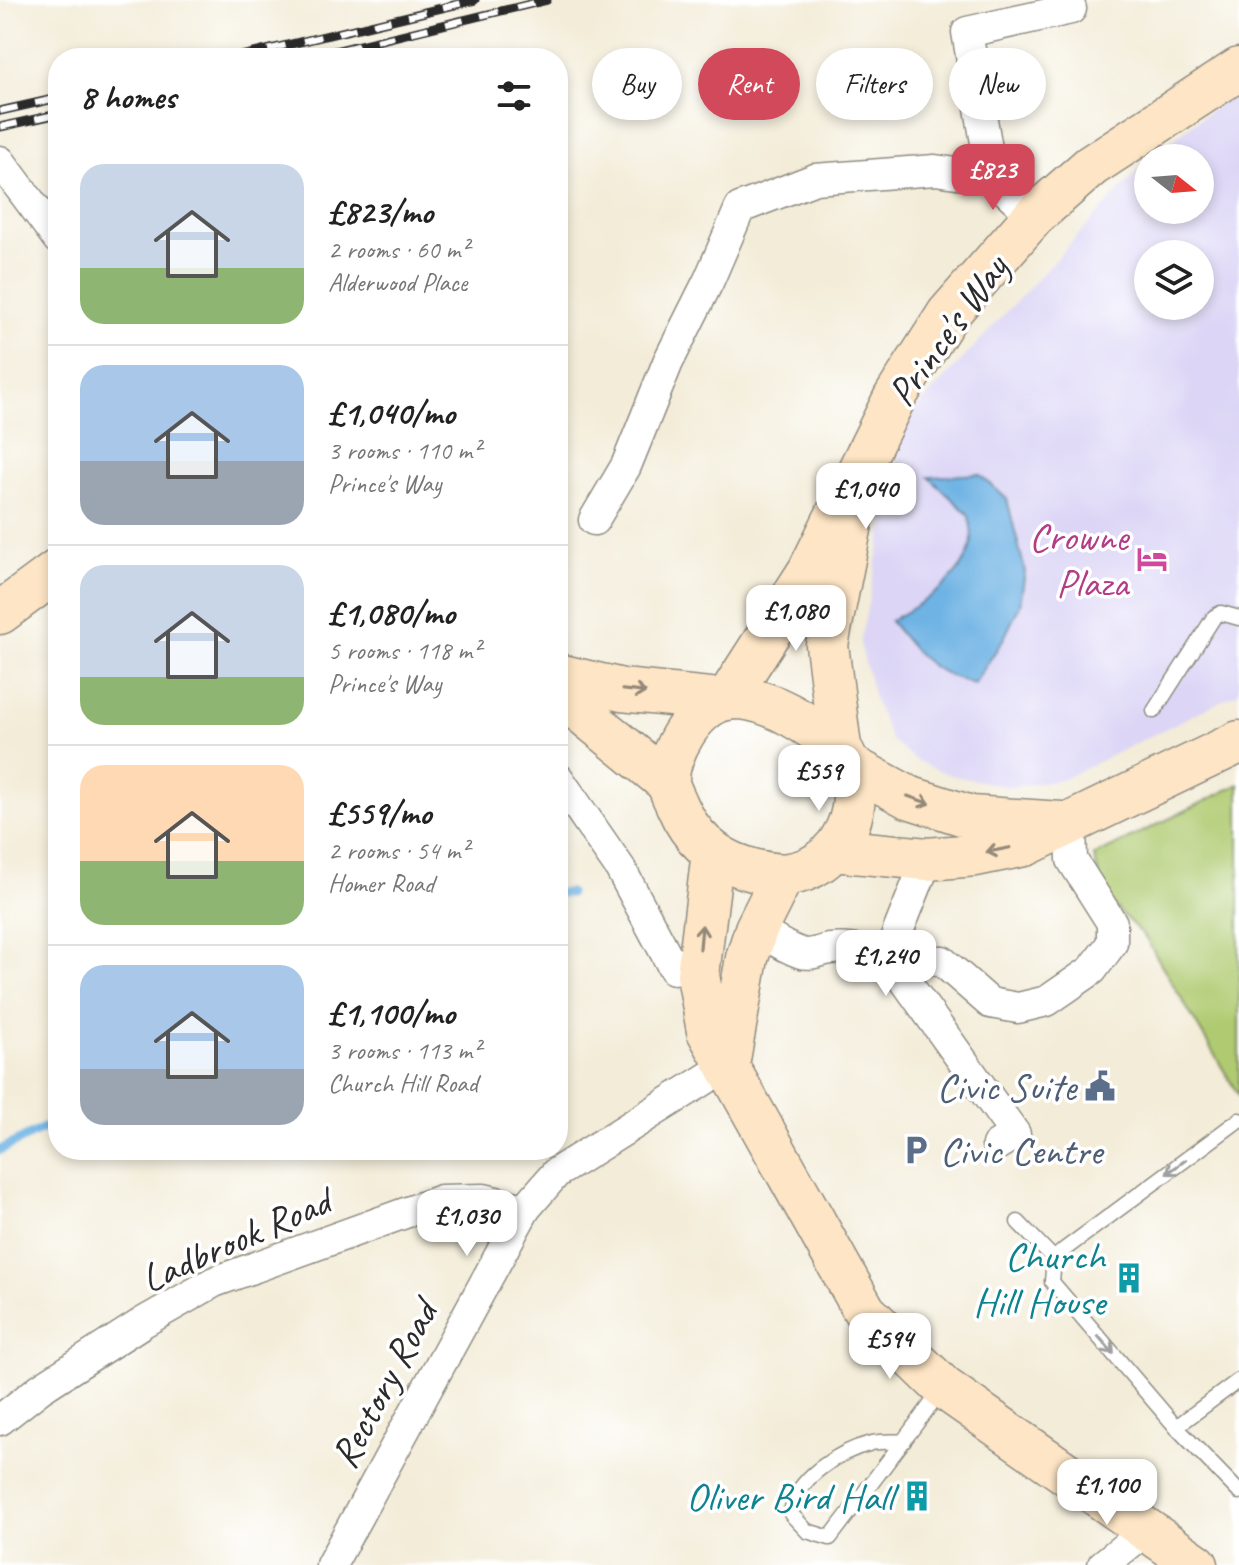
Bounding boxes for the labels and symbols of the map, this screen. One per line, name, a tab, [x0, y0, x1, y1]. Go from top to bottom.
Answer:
pin: £823	[946, 144, 1040, 212]
north arrow	[1134, 144, 1214, 224]
street label: Prince's Way	[876, 243, 1021, 416]
pin: £1,040	[801, 463, 931, 531]
place label: Crowne Plaza	[1029, 512, 1131, 608]
hotel icon: Crowne Plaza	[1135, 542, 1169, 576]
pin: £1,080	[731, 585, 861, 653]
one-way arrow	[620, 684, 647, 699]
pin: £559	[772, 745, 866, 813]
one-way arrow	[906, 793, 931, 808]
one-way arrow	[986, 844, 1012, 859]
one-way arrow	[694, 924, 709, 951]
pin: £1,240	[821, 930, 951, 998]
place label: Civic Suite	[937, 1062, 1079, 1112]
public building icon: Civic Suite	[1083, 1069, 1117, 1103]
place label: Civic Centre	[940, 1126, 1105, 1176]
parking icon: Civic Centre	[899, 1133, 933, 1167]
one-way arrow	[1166, 1158, 1187, 1175]
street label: Ladbrook Road	[133, 1174, 343, 1304]
pin: £1,030	[402, 1190, 532, 1258]
place label: Church Hill House	[973, 1231, 1108, 1327]
building icon: Church Hill House	[1112, 1261, 1146, 1295]
street label: Rectory Road	[319, 1287, 452, 1476]
pin: £594	[843, 1313, 937, 1381]
one-way arrow	[1097, 1335, 1115, 1355]
pin: £1,100	[1042, 1459, 1172, 1527]
place label: Oliver Bird Hall	[686, 1472, 900, 1522]
building icon: Oliver Bird Hall	[900, 1479, 934, 1513]

